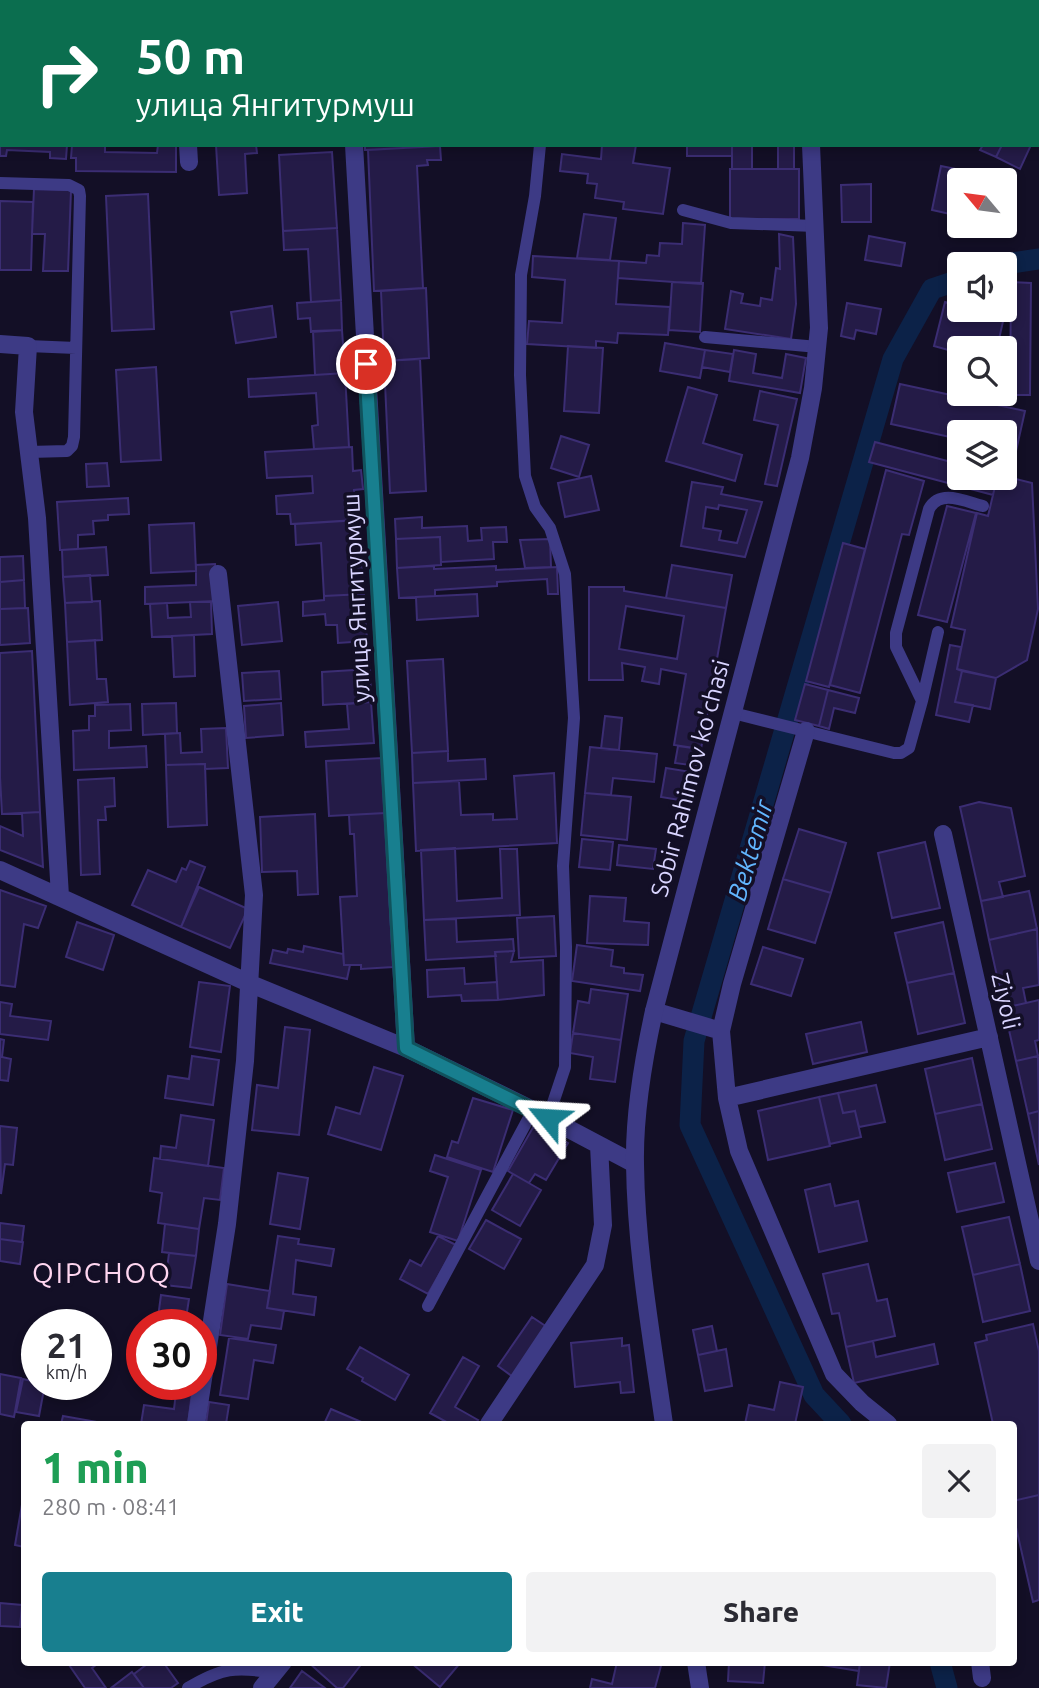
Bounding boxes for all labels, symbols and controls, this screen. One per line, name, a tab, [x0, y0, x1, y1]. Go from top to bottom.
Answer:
icon: right	[21, 28, 112, 119]
text: 50 m	[136, 28, 245, 83]
text: улица Янгитурмуш	[136, 86, 415, 122]
north arrow	[947, 168, 1017, 238]
map controls	[947, 168, 1017, 490]
button: sound	[947, 252, 1017, 322]
pin	[336, 334, 396, 394]
button: search	[947, 336, 1017, 406]
icon: arrive	[347, 345, 385, 383]
button: layers	[947, 420, 1017, 490]
street label: улица Янгитурмуш	[337, 493, 375, 703]
street label: Sobir Rahimov ko'chasi	[645, 657, 735, 899]
water label: Bektemir	[722, 795, 778, 904]
street label: Ziyoli	[986, 970, 1026, 1032]
position arrow	[511, 1081, 585, 1155]
district label: QIPCHOQ	[32, 1257, 172, 1288]
speed limit sign: 30	[126, 1309, 217, 1400]
text: 21	[47, 1325, 86, 1365]
text: km/h	[46, 1362, 87, 1382]
text: 1 min	[42, 1444, 149, 1491]
button: close	[922, 1444, 996, 1518]
text: 280 m · 08:41	[42, 1494, 180, 1519]
button: Exit	[42, 1572, 512, 1652]
button: Share	[526, 1572, 996, 1652]

